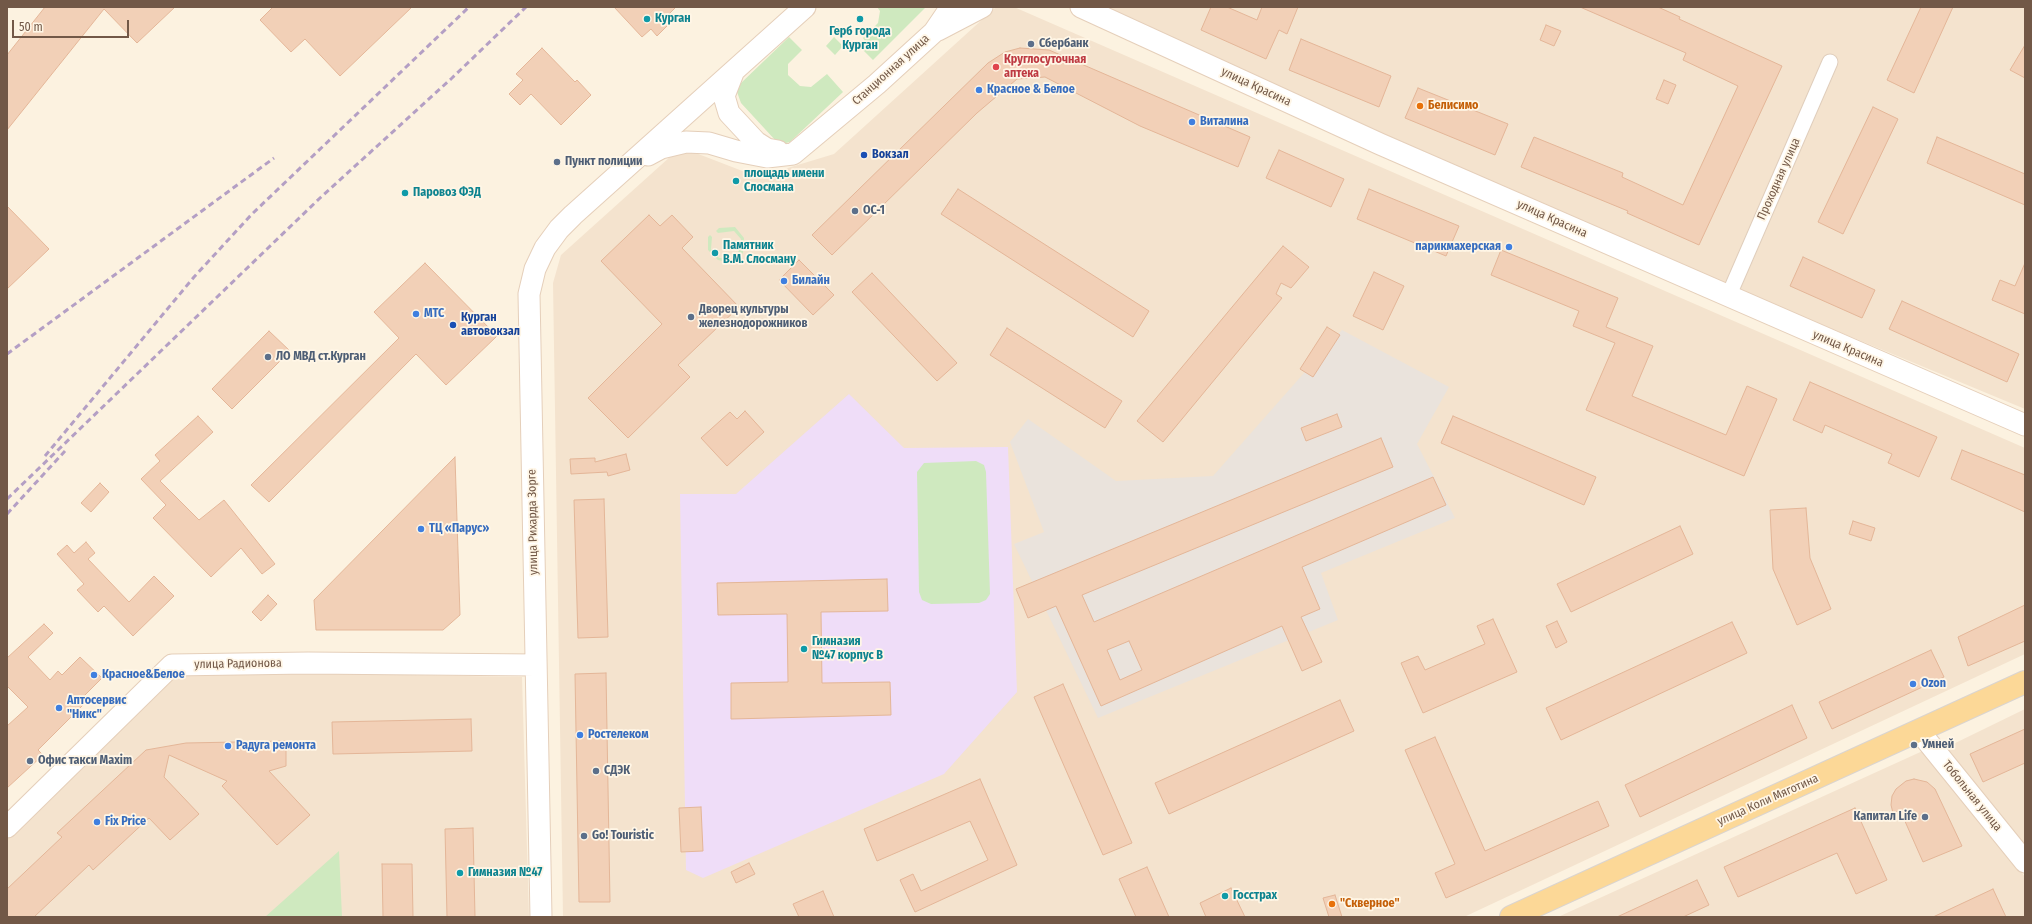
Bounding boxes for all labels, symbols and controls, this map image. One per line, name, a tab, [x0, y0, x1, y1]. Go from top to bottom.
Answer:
scale bar	[14, 12, 131, 38]
place label: Курган	[655, 12, 691, 26]
marker: Курган	[642, 14, 652, 24]
marker: Герб города Курган	[855, 14, 865, 24]
text: 50 m	[19, 20, 43, 34]
place label: Герб города Курган	[829, 25, 891, 53]
street label: Станционная улица	[849, 32, 933, 108]
place label: Сбербанк	[1039, 37, 1088, 51]
marker: Сбербанк	[1026, 39, 1036, 49]
place label: Круглосуточная аптека	[1004, 53, 1086, 81]
marker: Круглосуточная аптека	[991, 62, 1001, 72]
street label: улица Красина	[1219, 65, 1293, 109]
place label: Красное & Белое	[987, 83, 1075, 97]
marker: Красное & Белое	[974, 85, 984, 95]
place label: Белисимо	[1428, 99, 1479, 113]
marker: Белисимо	[1415, 101, 1425, 111]
place label: Виталина	[1200, 115, 1249, 129]
marker: Виталина	[1187, 117, 1197, 127]
street label: Проходная улица	[1754, 136, 1804, 222]
place label: Вокзал	[872, 148, 909, 162]
marker: Вокзал	[859, 150, 869, 160]
place label: Пункт полиции	[565, 155, 643, 169]
marker: Пункт полиции	[552, 157, 562, 167]
place label: площадь имени Слосмана	[744, 167, 825, 195]
marker: площадь имени Слосмана	[731, 176, 741, 186]
place label: Паровоз ФЭД	[413, 186, 481, 200]
marker: Паровоз ФЭД	[400, 188, 410, 198]
street label: улица Красина	[1515, 197, 1589, 241]
place label: ОС-1	[863, 204, 885, 218]
marker: ОС-1	[850, 206, 860, 216]
place label: Памятник В.М. Слосману	[723, 239, 796, 267]
place label: парикмахерская	[1415, 240, 1501, 254]
marker: парикмахерская	[1504, 242, 1514, 252]
marker: Памятник В.М. Слосману	[710, 248, 720, 258]
place label: Билайн	[792, 274, 830, 288]
marker: Билайн	[779, 276, 789, 286]
place label: Дворец культуры железнодорожников	[699, 303, 808, 331]
place label: МТС	[424, 307, 444, 321]
marker: МТС	[411, 309, 421, 319]
place label: Курган автовокзал	[461, 311, 520, 339]
marker: Дворец культуры железнодорожников	[686, 312, 696, 322]
marker: Курган автовокзал	[448, 320, 458, 330]
street label: улица Красина	[1811, 328, 1885, 370]
place label: ЛО МВД ст.Курган	[276, 350, 366, 364]
marker: ЛО МВД ст.Курган	[263, 352, 273, 362]
street label: улица Рихарда Зорге	[525, 469, 541, 575]
place label: ТЦ «Парус»	[429, 522, 489, 536]
marker: ТЦ «Парус»	[416, 524, 426, 534]
place label: Гимназия №47 корпус В	[812, 635, 883, 663]
marker: Гимназия №47 корпус В	[799, 644, 809, 654]
street label: улица Радионова	[194, 656, 282, 672]
place label: Красное&Белое	[102, 668, 185, 682]
marker: Красное&Белое	[89, 670, 99, 680]
place label: Ozon	[1921, 677, 1946, 691]
marker: Ozon	[1908, 679, 1918, 689]
place label: Аптосервис "Никс"	[67, 694, 126, 722]
marker: Аптосервис "Никс"	[54, 703, 64, 713]
place label: Ростелеком	[588, 728, 649, 742]
marker: Ростелеком	[575, 730, 585, 740]
place label: Умней	[1922, 738, 1954, 752]
place label: Радуга ремонта	[236, 739, 316, 753]
marker: Умней	[1909, 740, 1919, 750]
marker: Радуга ремонта	[223, 741, 233, 751]
place label: Офис такси Maxim	[38, 754, 132, 768]
marker: Офис такси Maxim	[25, 756, 35, 766]
street label: Тобольная улица	[1939, 758, 2005, 834]
place label: СДЭК	[604, 764, 630, 778]
marker: СДЭК	[591, 766, 601, 776]
street label: улица Коли Мяготина	[1715, 771, 1821, 829]
place label: Капитал Life	[1854, 810, 1917, 824]
marker: Капитал Life	[1920, 812, 1930, 822]
place label: Fix Price	[105, 815, 146, 829]
marker: Fix Price	[92, 817, 102, 827]
place label: Go! Touristic	[592, 829, 654, 843]
marker: Go! Touristic	[579, 831, 589, 841]
place label: Гимназия №47	[468, 866, 542, 880]
marker: Гимназия №47	[455, 868, 465, 878]
place label: Госстрах	[1233, 889, 1277, 903]
marker: Госстрах	[1220, 891, 1230, 901]
place label: "Скверное"	[1340, 897, 1400, 911]
marker: "Скверное"	[1327, 899, 1337, 909]

